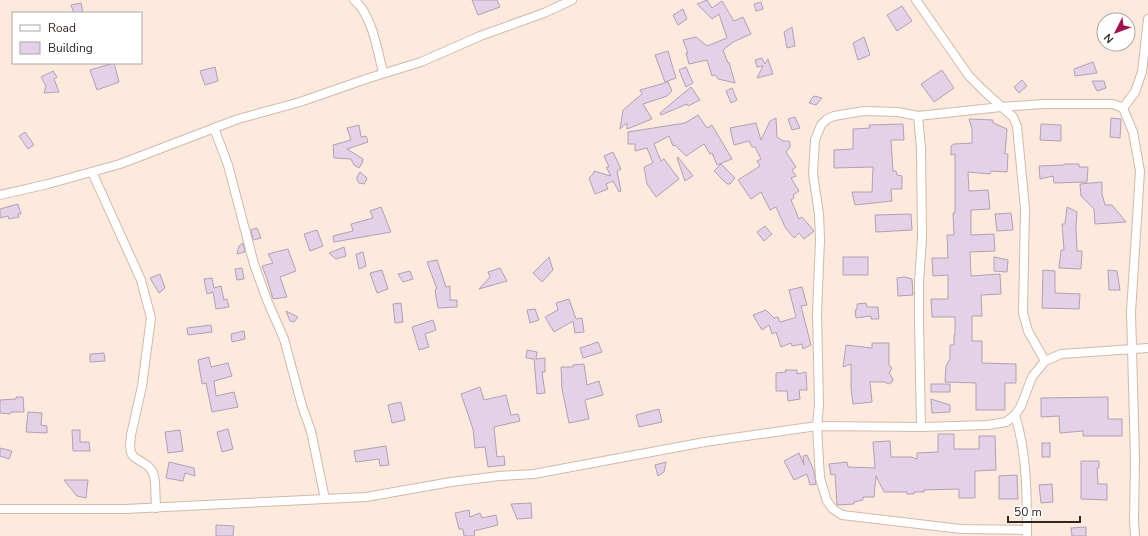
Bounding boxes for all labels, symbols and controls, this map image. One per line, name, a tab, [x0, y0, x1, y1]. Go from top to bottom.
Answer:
legend	[12, 12, 142, 64]
north arrow	[1096, 12, 1136, 52]
text: Road	[48, 20, 76, 36]
text: N	[1101, 30, 1117, 46]
text: Building	[48, 40, 93, 56]
scale bar	[1008, 498, 1080, 524]
text: 50 m	[1014, 504, 1042, 520]

